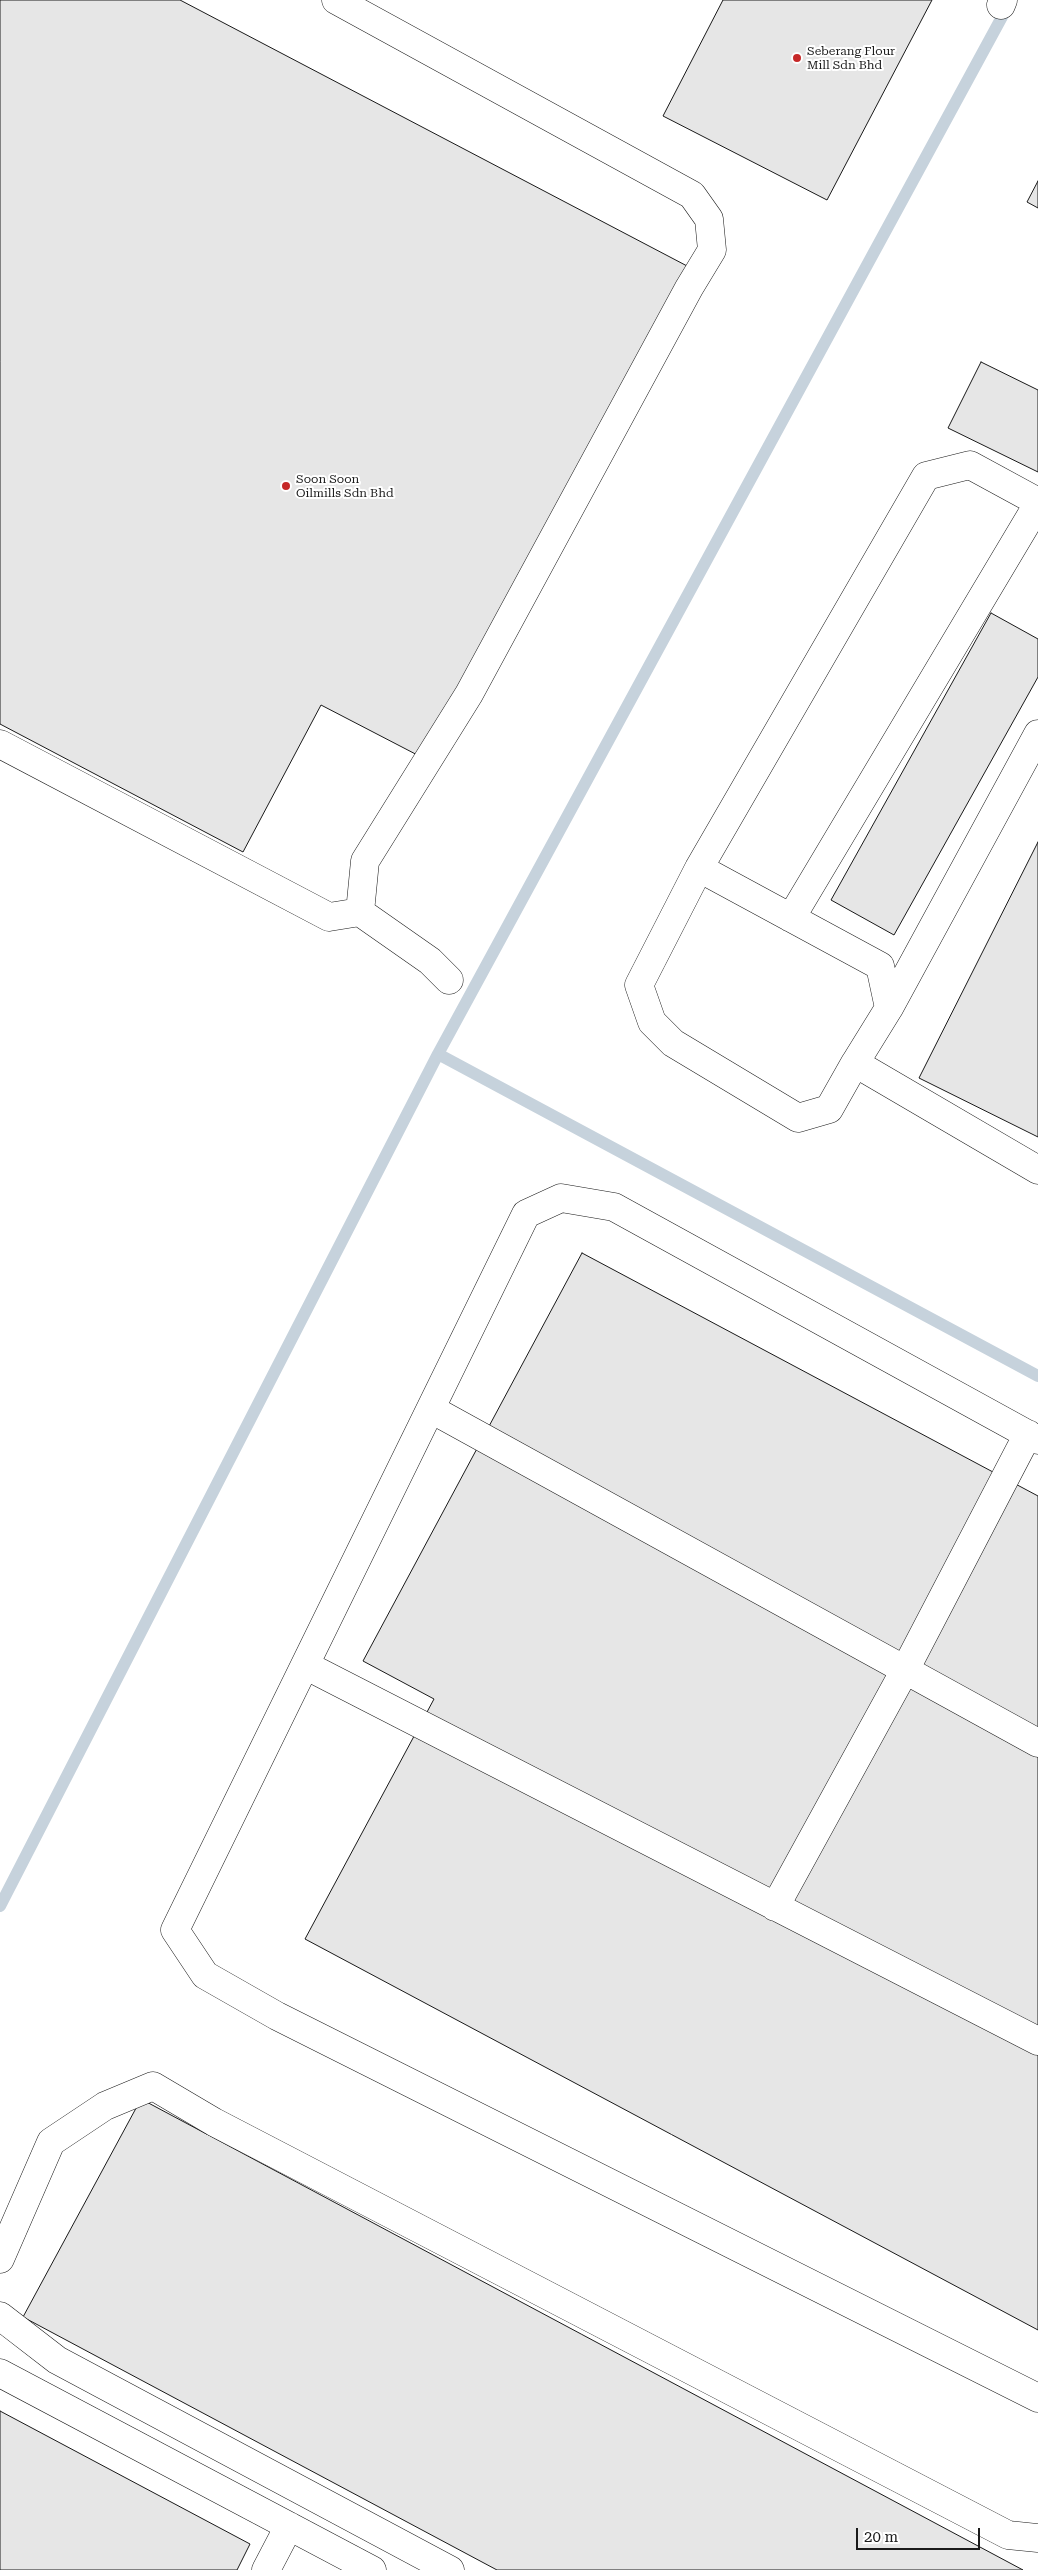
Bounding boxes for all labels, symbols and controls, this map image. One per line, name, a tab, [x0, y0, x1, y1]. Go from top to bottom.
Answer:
place label: Seberang Flour Mill Sdn Bhd	[807, 44, 895, 72]
marker: Seberang Flour Mill Sdn Bhd	[791, 52, 803, 64]
place label: Soon Soon Oilmills Sdn Bhd	[296, 472, 394, 500]
marker: Soon Soon Oilmills Sdn Bhd	[280, 480, 292, 492]
scale bar	[858, 2518, 982, 2550]
text: 20 m	[864, 2528, 898, 2546]

